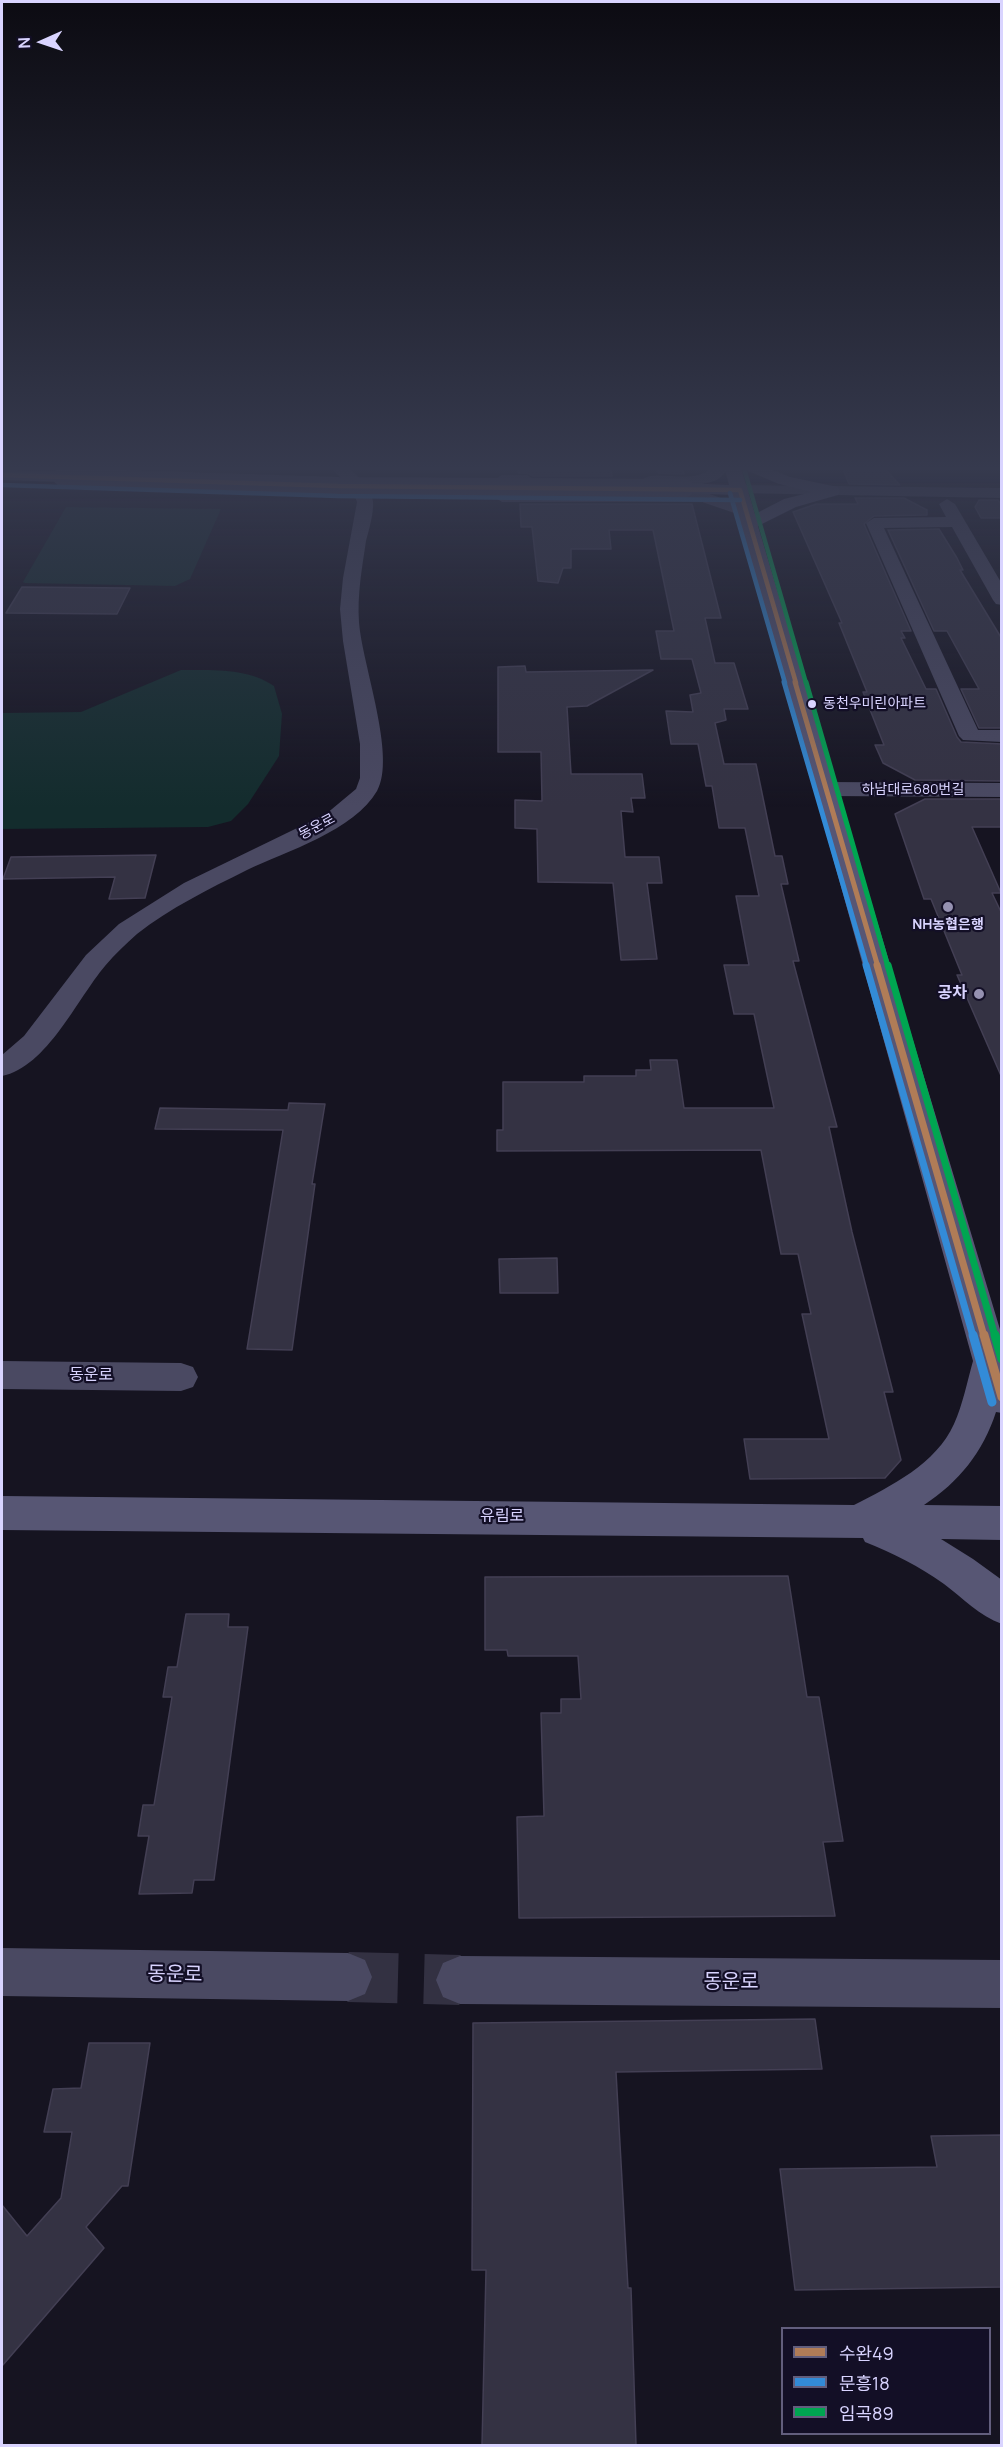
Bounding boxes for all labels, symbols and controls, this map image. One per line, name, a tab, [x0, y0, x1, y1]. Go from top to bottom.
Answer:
north arrow	[12, 12, 72, 72]
text: N	[13, 37, 35, 49]
place label: 동천우미린아파트	[823, 696, 926, 712]
marker: 동천우미린아파트	[806, 698, 818, 710]
street label: 하남대로680번길	[862, 782, 964, 798]
street label: 동운로	[296, 811, 338, 843]
marker: NH농협은행	[941, 900, 955, 914]
place label: NH농협은행	[912, 917, 984, 933]
place label: 공차	[938, 984, 967, 1004]
marker: 공차	[972, 987, 986, 1001]
street label: 동운로	[69, 1366, 113, 1386]
street label: 유림로	[480, 1507, 524, 1527]
street label: 동운로	[147, 1963, 203, 1987]
street label: 동운로	[703, 1970, 759, 1994]
legend	[781, 2327, 991, 2435]
text: 수완49	[839, 2341, 894, 2365]
text: 문흥18	[839, 2371, 890, 2395]
text: 임곡89	[839, 2401, 894, 2425]

